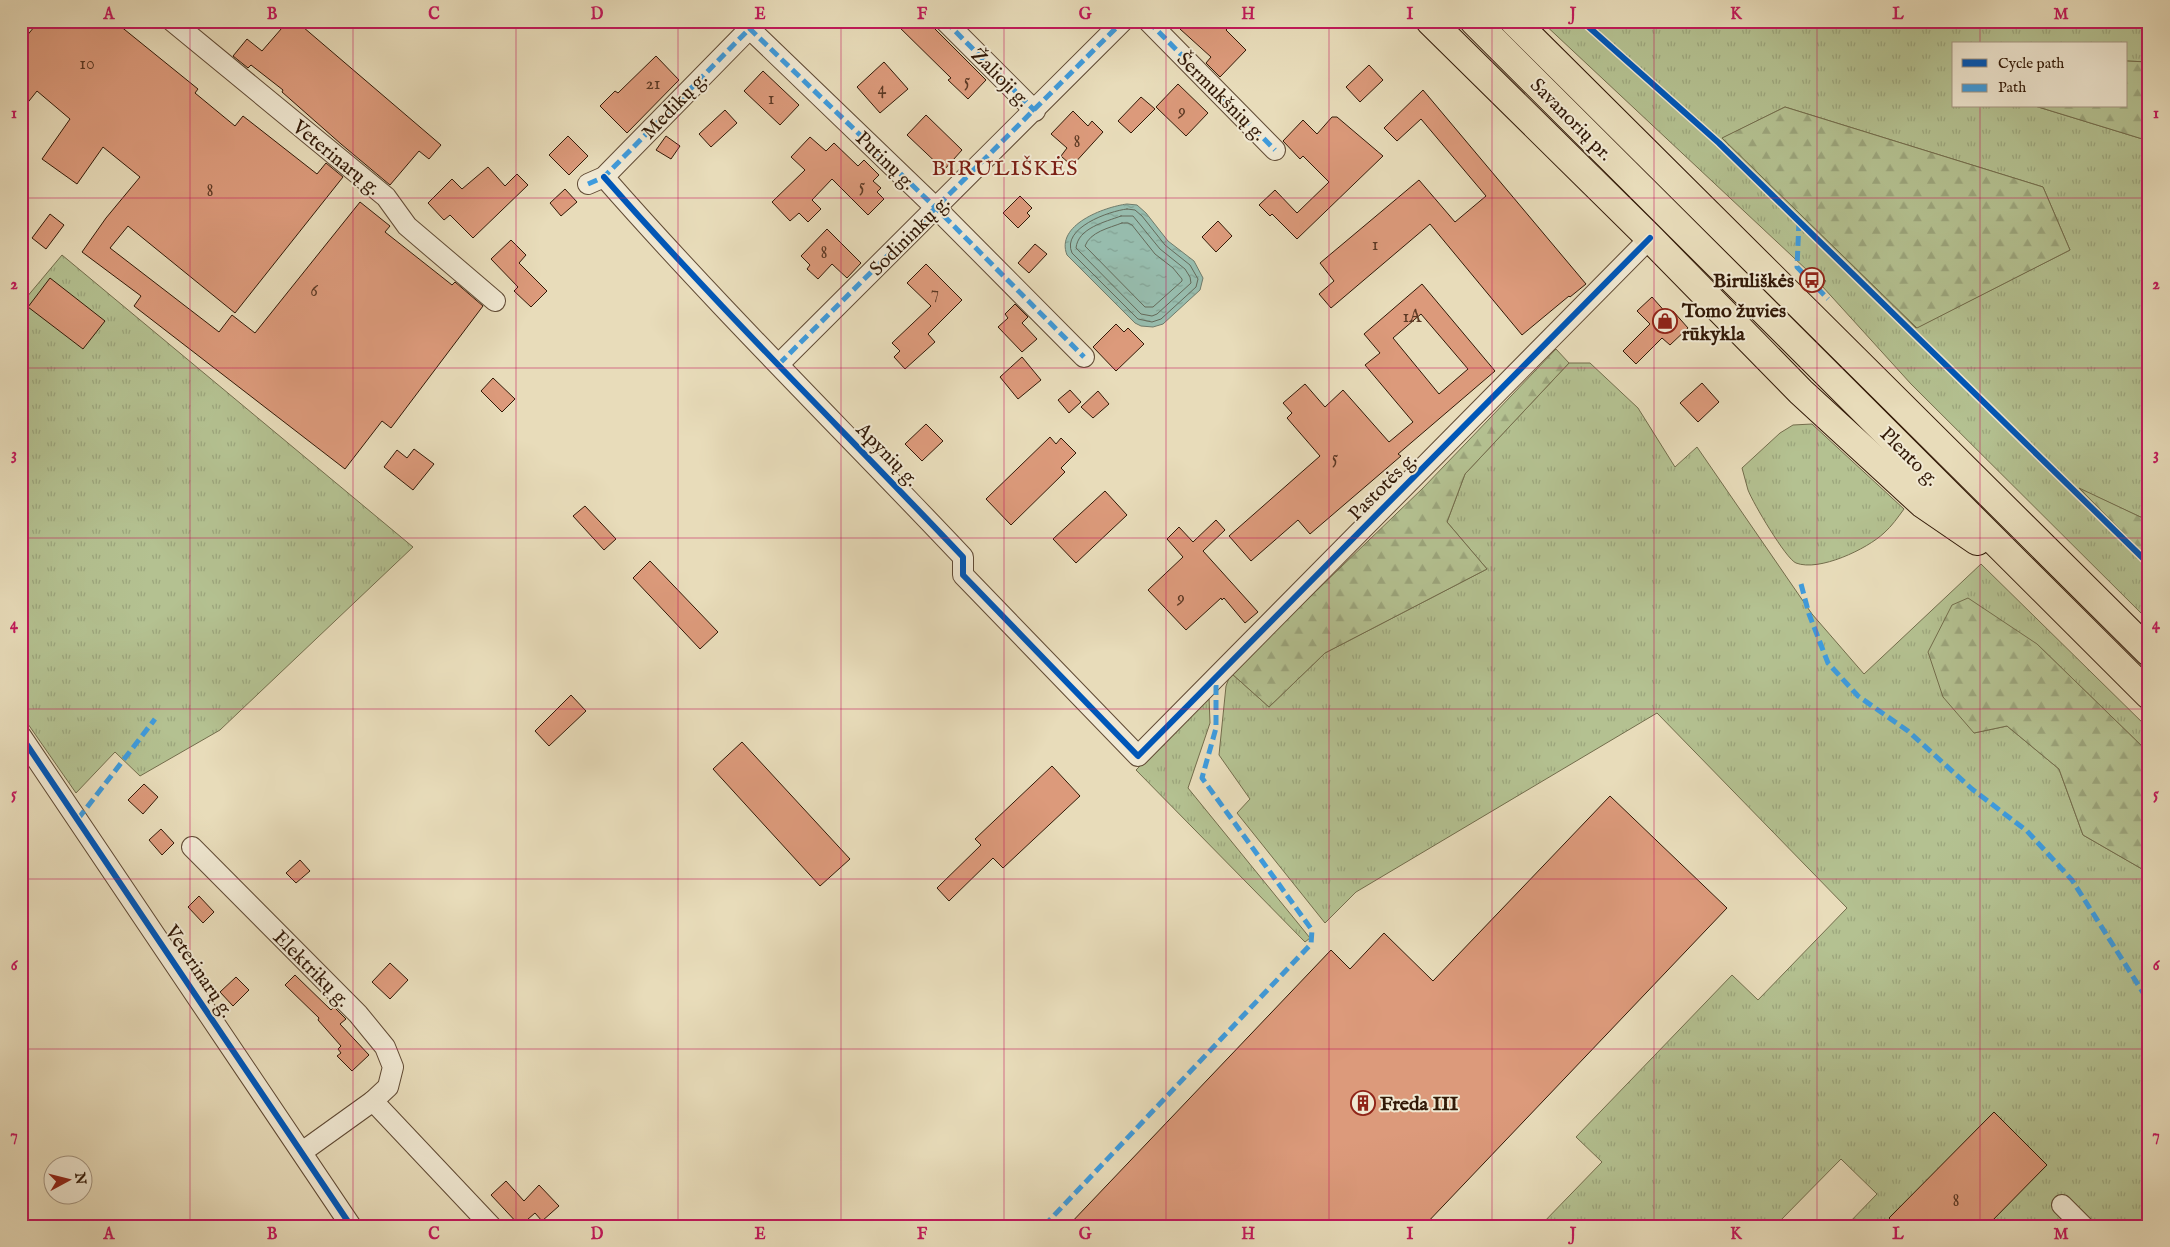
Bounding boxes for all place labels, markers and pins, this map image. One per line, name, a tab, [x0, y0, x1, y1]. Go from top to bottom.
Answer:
bus stop icon: Biruliškės	[1799, 267, 1825, 293]
place label: Biruliškės	[1713, 269, 1794, 294]
place label: Tomo žuvies rūkykla	[1681, 299, 1786, 347]
shop icon: Tomo žuvies rūkykla	[1652, 308, 1678, 334]
building icon: Freda III	[1350, 1090, 1376, 1116]
place label: Freda III	[1380, 1092, 1459, 1117]

